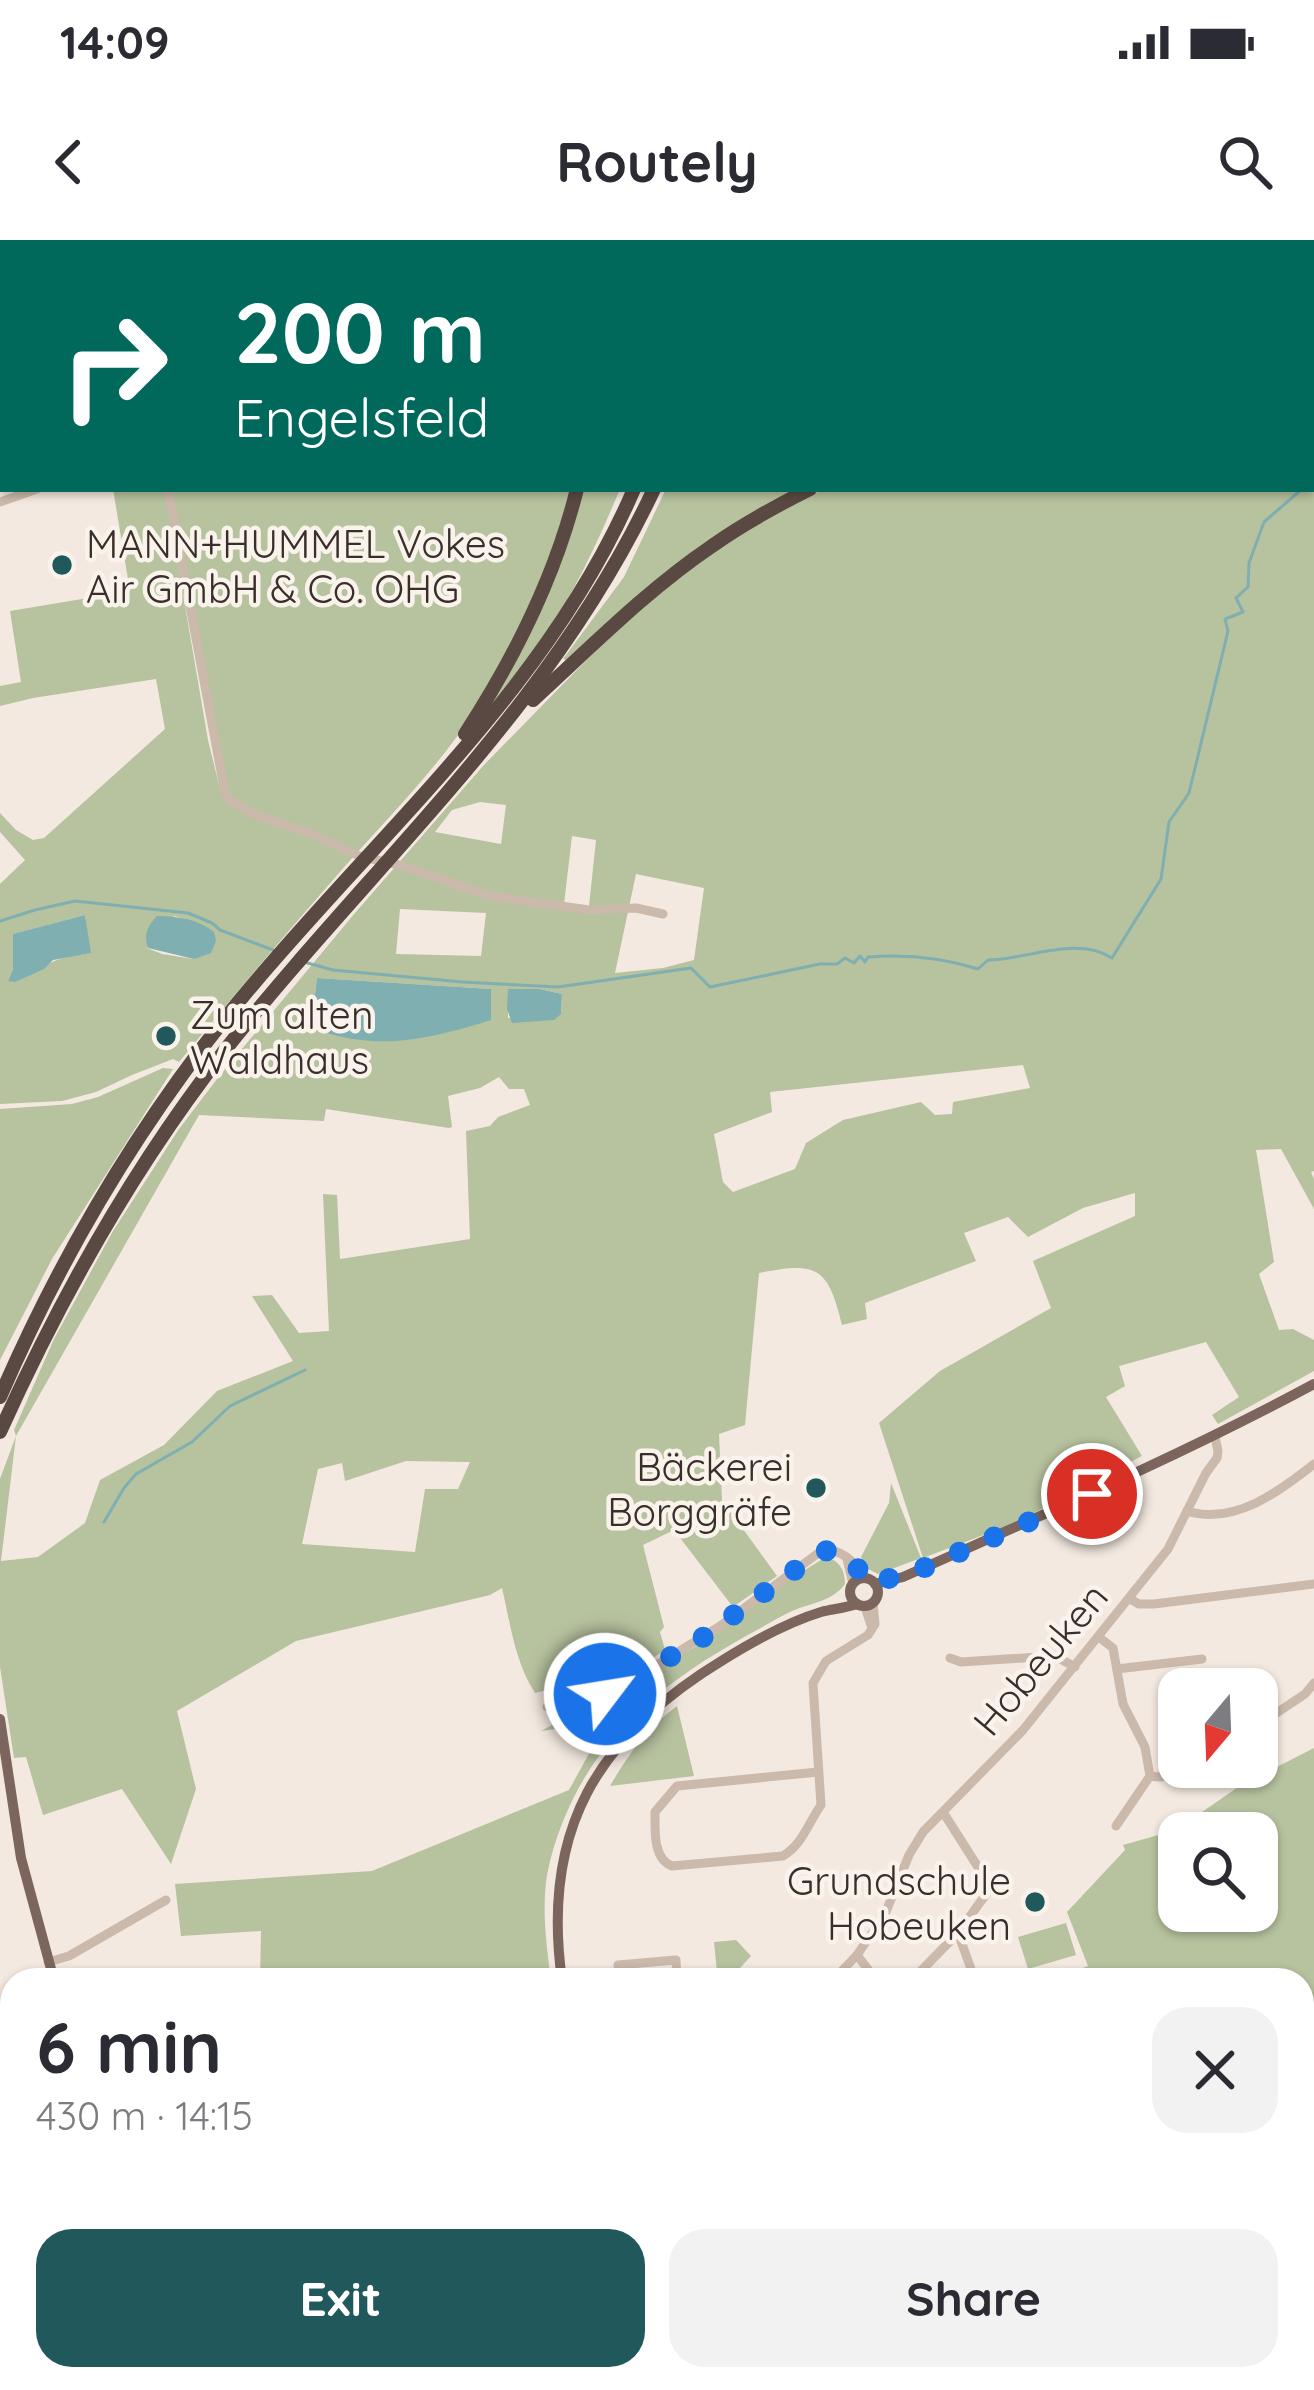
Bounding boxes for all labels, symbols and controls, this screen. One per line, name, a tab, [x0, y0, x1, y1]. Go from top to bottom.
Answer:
text: 14:09	[60, 14, 169, 70]
text: Routely	[556, 128, 758, 196]
icon: back	[36, 129, 102, 195]
icon: search	[1212, 129, 1278, 195]
text: 200 m	[234, 279, 486, 384]
icon: right	[36, 288, 192, 444]
text: Engelsfeld	[234, 383, 489, 451]
place label: MANN+HUMMEL Vokes Air GmbH & Co. OHG	[86, 519, 505, 613]
marker: MANN+HUMMEL Vokes Air GmbH & Co. OHG	[49, 552, 75, 578]
place label: Zum alten Waldhaus	[190, 990, 373, 1084]
marker: Zum alten Waldhaus	[153, 1023, 179, 1049]
place label: Bäckerei Borggräfe	[607, 1442, 792, 1536]
pin	[1041, 1443, 1143, 1545]
icon: arrive	[1059, 1461, 1125, 1527]
marker: Bäckerei Borggräfe	[803, 1475, 829, 1501]
street label: Hobeuken	[962, 1573, 1118, 1745]
position arrow	[542, 1631, 668, 1757]
north arrow	[1158, 1668, 1278, 1788]
map controls	[1158, 1668, 1278, 1932]
button: search	[1158, 1812, 1278, 1932]
place label: Grundschule Hobeuken	[787, 1856, 1011, 1950]
marker: Grundschule Hobeuken	[1022, 1889, 1048, 1915]
text: 6 min	[36, 2001, 222, 2091]
button: close	[1152, 2007, 1278, 2133]
text: 430 m · 14:15	[36, 2091, 253, 2140]
button: Exit	[36, 2229, 645, 2367]
button: Share	[669, 2229, 1278, 2367]

